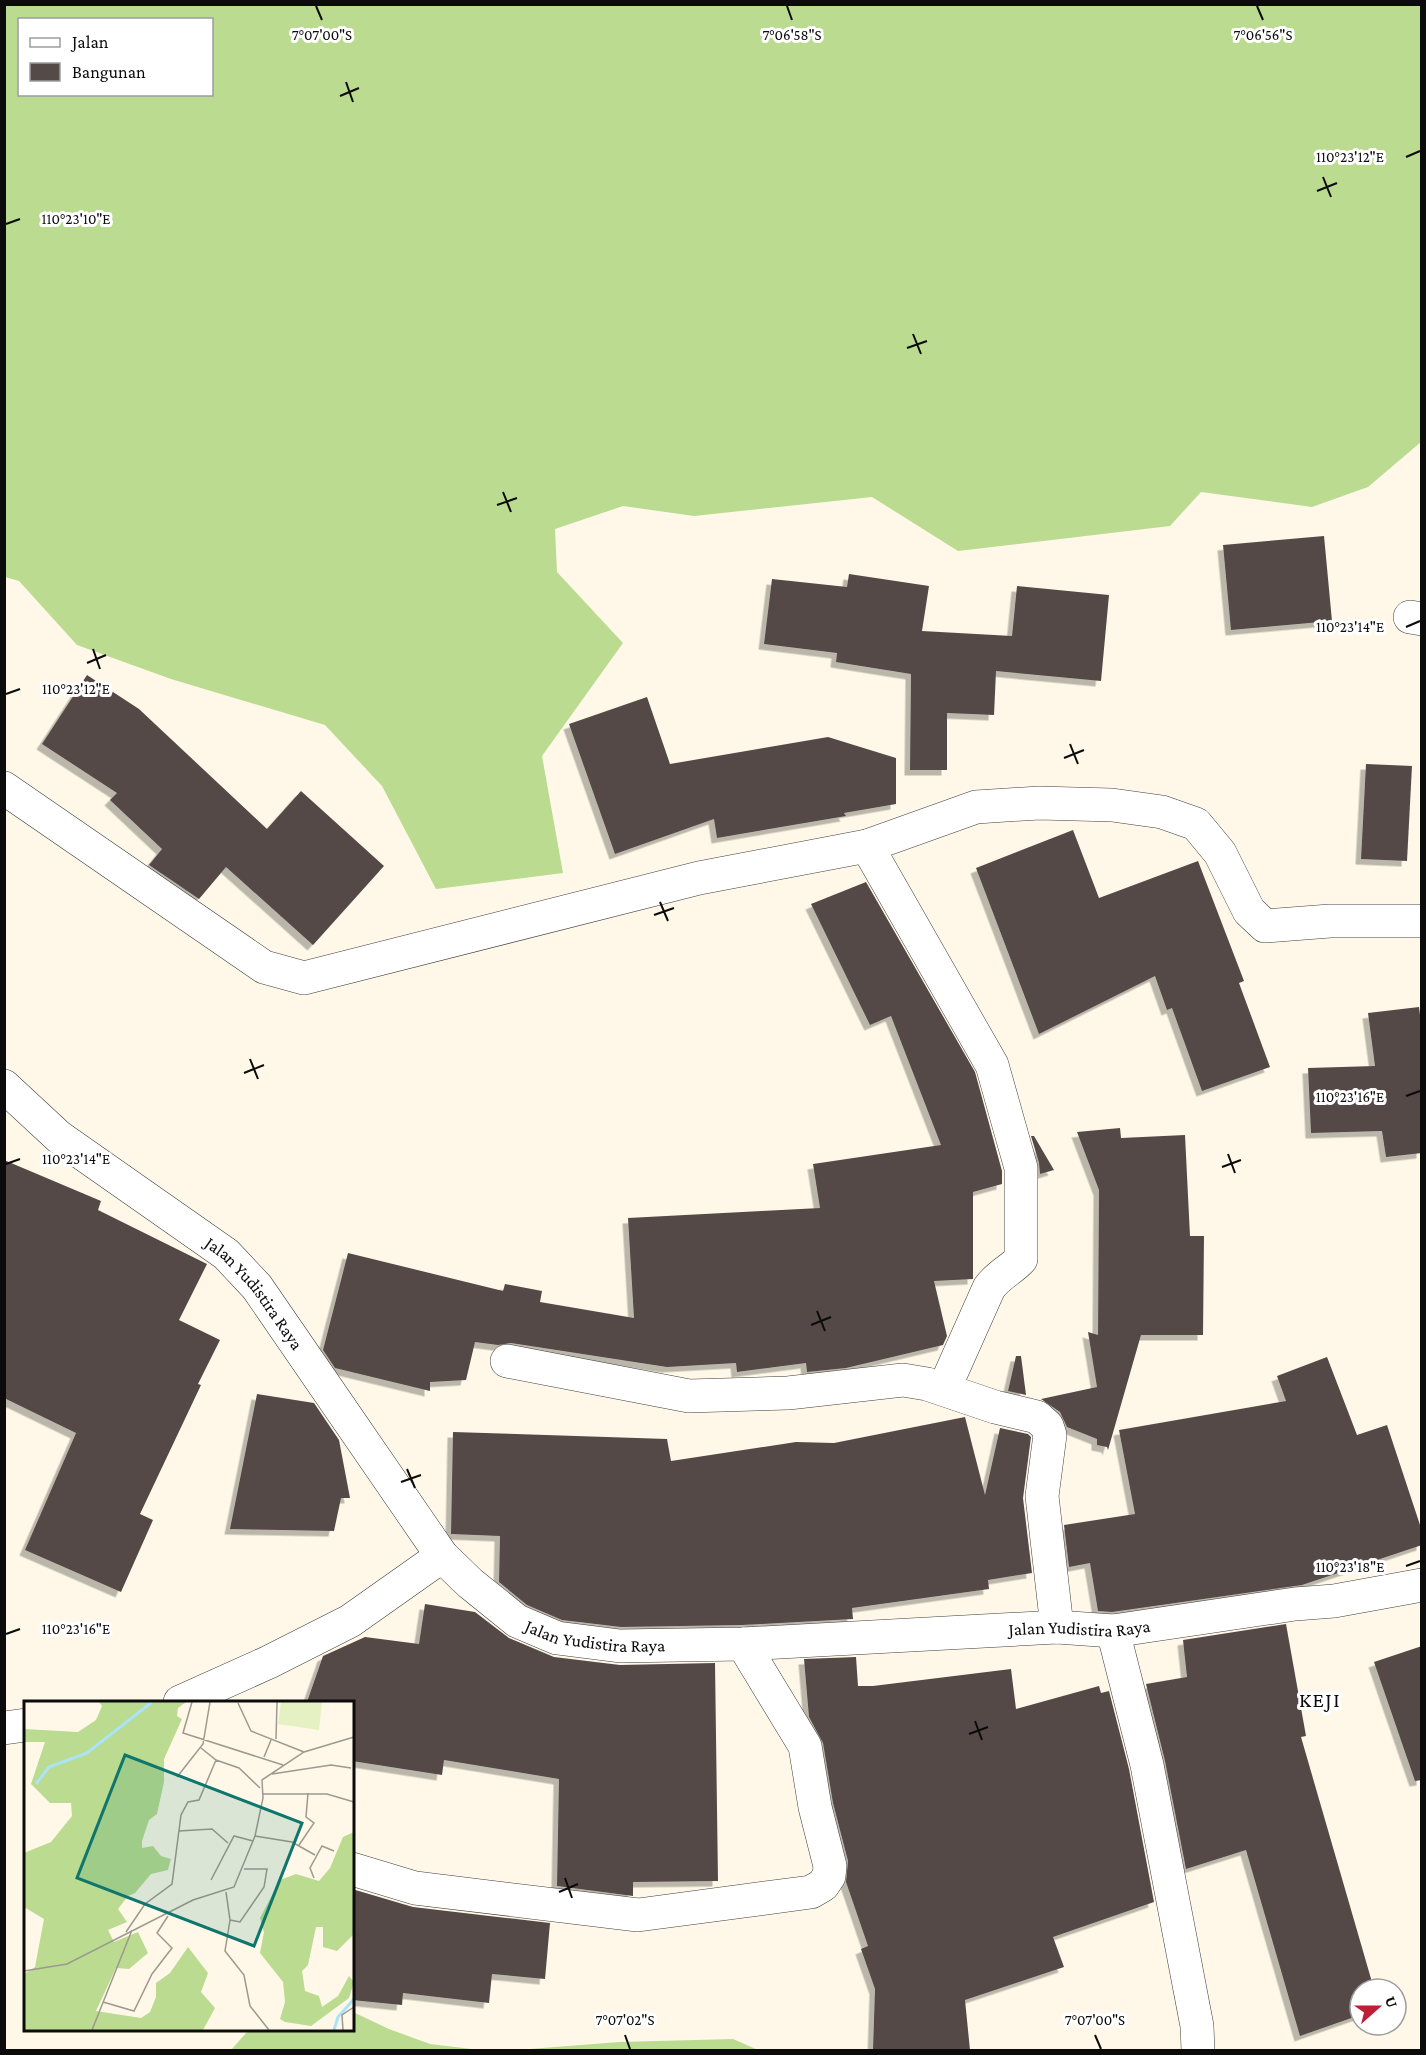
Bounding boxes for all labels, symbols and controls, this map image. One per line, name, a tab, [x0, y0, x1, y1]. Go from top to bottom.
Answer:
legend	[18, 18, 213, 96]
text: 7°07'00"S	[292, 27, 352, 43]
text: 7°06'58"S	[762, 27, 822, 43]
text: 7°06'56"S	[1234, 27, 1292, 43]
text: Jalan	[70, 32, 109, 52]
text: Bangunan	[72, 62, 146, 82]
text: 110°23'12"E	[1316, 149, 1384, 165]
text: 110°23'10"E	[41, 211, 111, 227]
text: 110°23'14"E	[1316, 619, 1384, 635]
text: 110°23'12"E	[42, 681, 110, 697]
text: 110°23'16"E	[1316, 1089, 1384, 1105]
text: 110°23'14"E	[42, 1151, 110, 1167]
street label: Jalan Yudistira Raya	[200, 1231, 307, 1354]
text: 110°23'18"E	[1316, 1559, 1384, 1575]
street label: Jalan Yudistira Raya	[520, 1615, 665, 1656]
street label: Jalan Yudistira Raya	[1006, 1616, 1152, 1641]
text: 110°23'16"E	[42, 1621, 110, 1637]
district label: KEJI	[1299, 1688, 1341, 1712]
inset map	[24, 1701, 354, 2031]
north arrow	[1348, 1977, 1408, 2037]
text: U	[1382, 1994, 1401, 2010]
text: 7°07'02"S	[596, 2012, 654, 2028]
text: 7°07'00"S	[1065, 2012, 1125, 2028]

